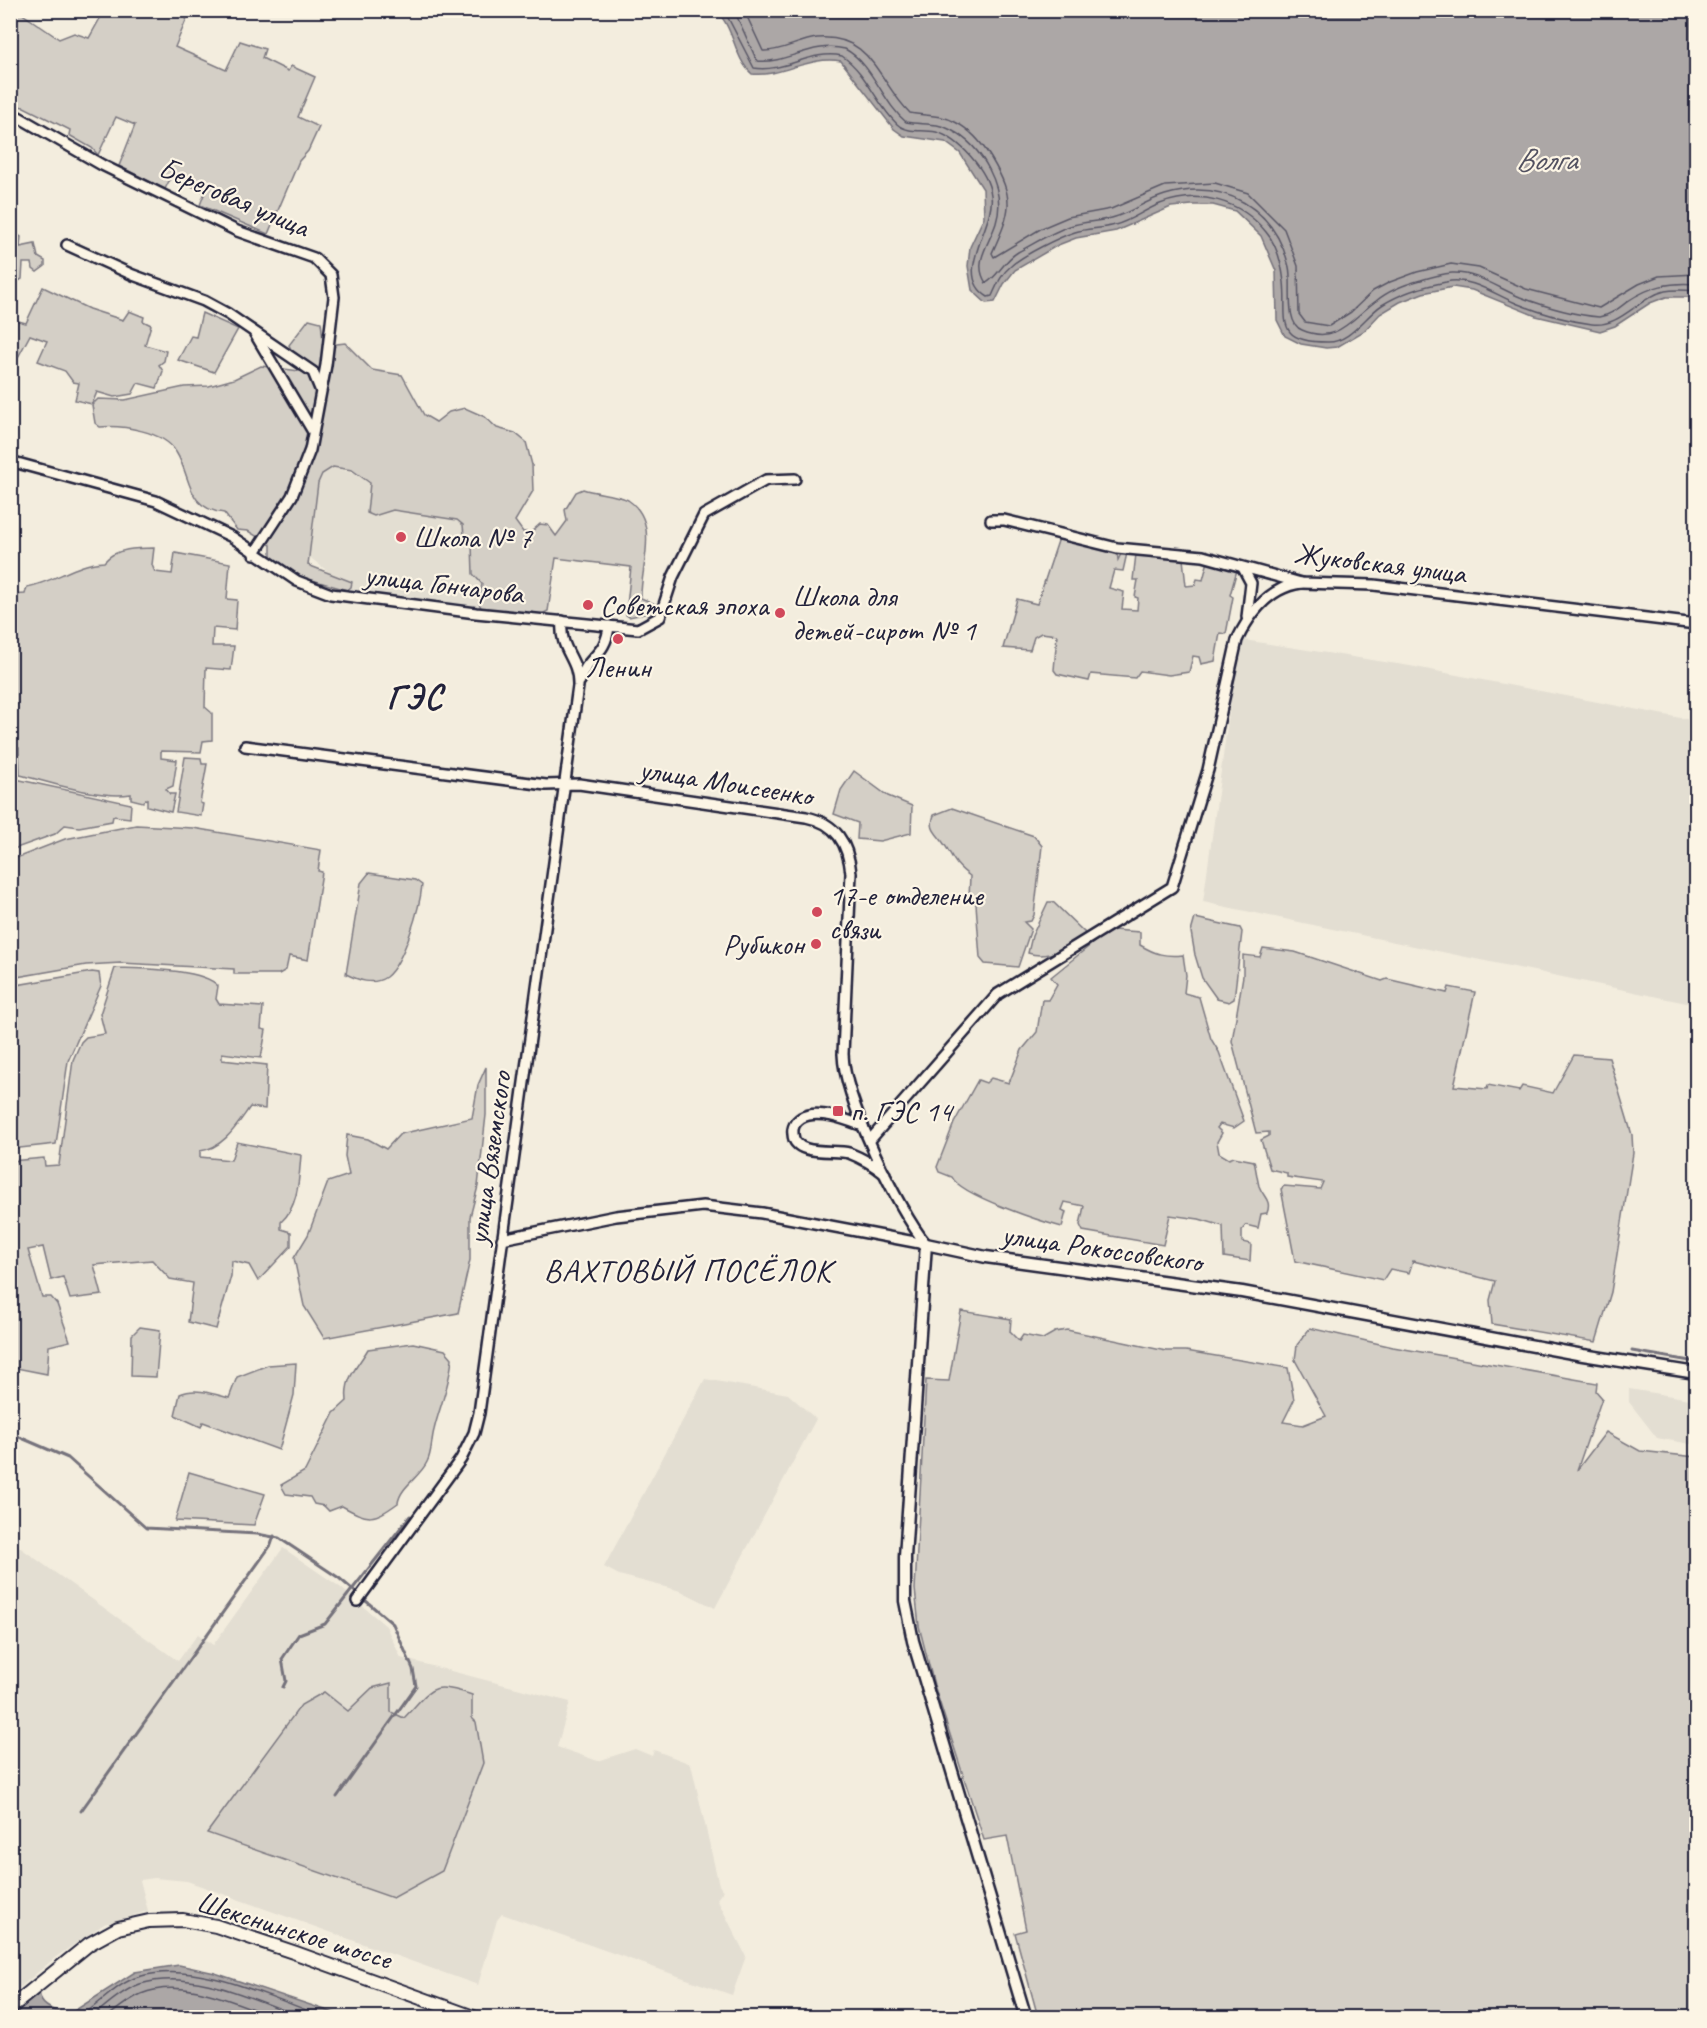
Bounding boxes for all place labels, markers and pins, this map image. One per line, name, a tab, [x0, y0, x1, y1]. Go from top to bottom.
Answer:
place label: Школа № 7	[413, 518, 533, 556]
marker: Школа № 7	[394, 530, 408, 544]
place label: Школа для детей-сирот № 1	[792, 577, 977, 649]
place label: Советская эпоха	[600, 586, 770, 624]
marker: Советская эпоха	[581, 598, 595, 612]
marker: Школа для детей-сирот № 1	[773, 606, 787, 620]
marker: Ленин	[611, 632, 625, 646]
place label: Ленин	[585, 648, 652, 686]
place label: 17-е отделение связи	[829, 876, 985, 948]
marker: 17-е отделение связи	[810, 905, 824, 919]
place label: Рубикон	[723, 925, 807, 963]
marker: Рубикон	[809, 937, 823, 951]
place label: п. ГЭС 14	[850, 1092, 954, 1130]
marker: п. ГЭС 14	[831, 1104, 845, 1118]

